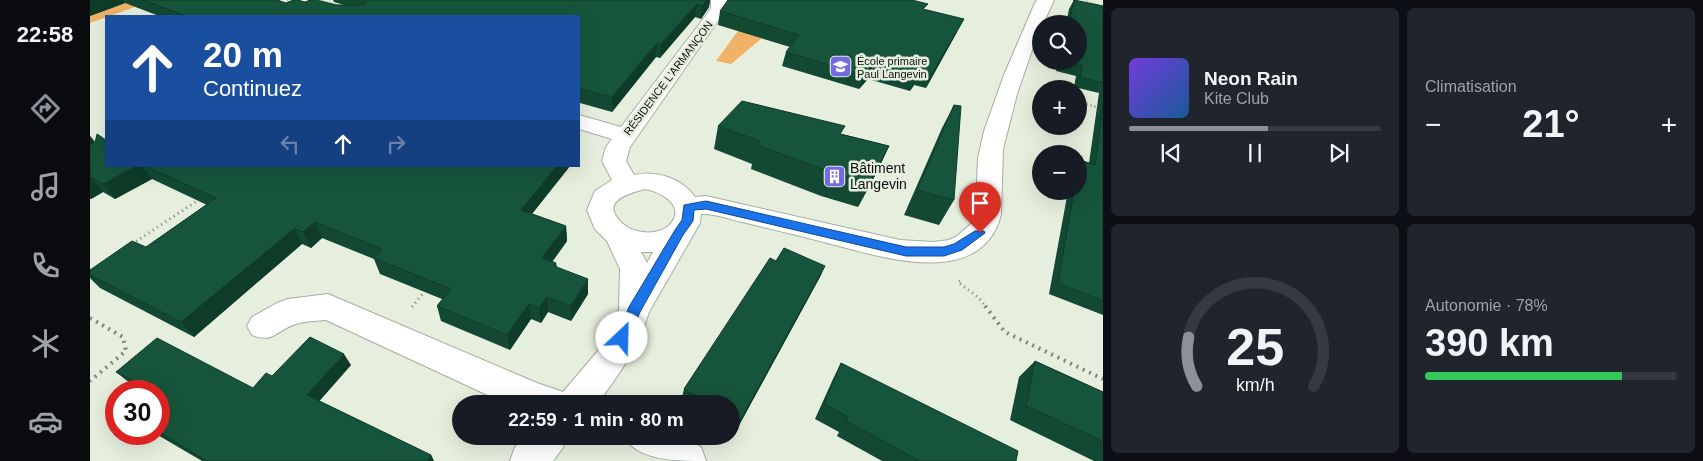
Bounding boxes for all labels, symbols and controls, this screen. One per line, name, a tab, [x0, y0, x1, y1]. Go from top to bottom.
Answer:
map controls	[1032, 15, 1087, 200]
button: search	[1032, 15, 1087, 70]
street label: RÉSIDENCE L'ARMANÇON	[621, 19, 715, 137]
text: 22:58	[17, 22, 73, 47]
icon: ahead	[120, 35, 185, 100]
text: 20 m	[203, 35, 283, 74]
school or university icon: École primaire Paul Langevin	[829, 55, 853, 79]
place label: École primaire Paul Langevin	[857, 55, 927, 80]
text: Neon Rain	[1204, 68, 1298, 89]
text: Continuez	[203, 76, 302, 101]
text: Climatisation	[1425, 78, 1517, 95]
button: +	[1032, 80, 1087, 135]
text: Kite Club	[1204, 90, 1269, 107]
icon: directions	[28, 91, 63, 126]
text: 21°	[1522, 103, 1580, 145]
text: −	[1425, 109, 1441, 140]
text: +	[1661, 109, 1677, 140]
icon: left	[276, 130, 304, 158]
icon: ahead	[329, 130, 357, 158]
icon: right	[382, 130, 410, 158]
icon: previous	[1157, 139, 1185, 167]
icon: pause	[1241, 139, 1269, 167]
icon: next	[1325, 139, 1353, 167]
button: −	[1032, 145, 1087, 200]
place label: Bâtiment Langevin	[850, 160, 907, 192]
building icon: Bâtiment Langevin	[822, 164, 846, 188]
icon: music	[28, 169, 63, 204]
pin	[959, 182, 1001, 233]
icon: arrive	[966, 189, 994, 217]
icon: phone	[28, 248, 63, 283]
text: Autonomie · 78%	[1425, 297, 1548, 314]
position arrow	[595, 311, 647, 363]
text: 25	[1226, 318, 1284, 376]
text: 390 km	[1425, 322, 1554, 364]
icon: climate	[28, 326, 63, 361]
text: km/h	[1236, 375, 1274, 395]
speed limit sign: 30	[105, 380, 170, 445]
icon: car	[28, 404, 63, 439]
text: 22:59 · 1 min · 80 m	[508, 409, 684, 430]

